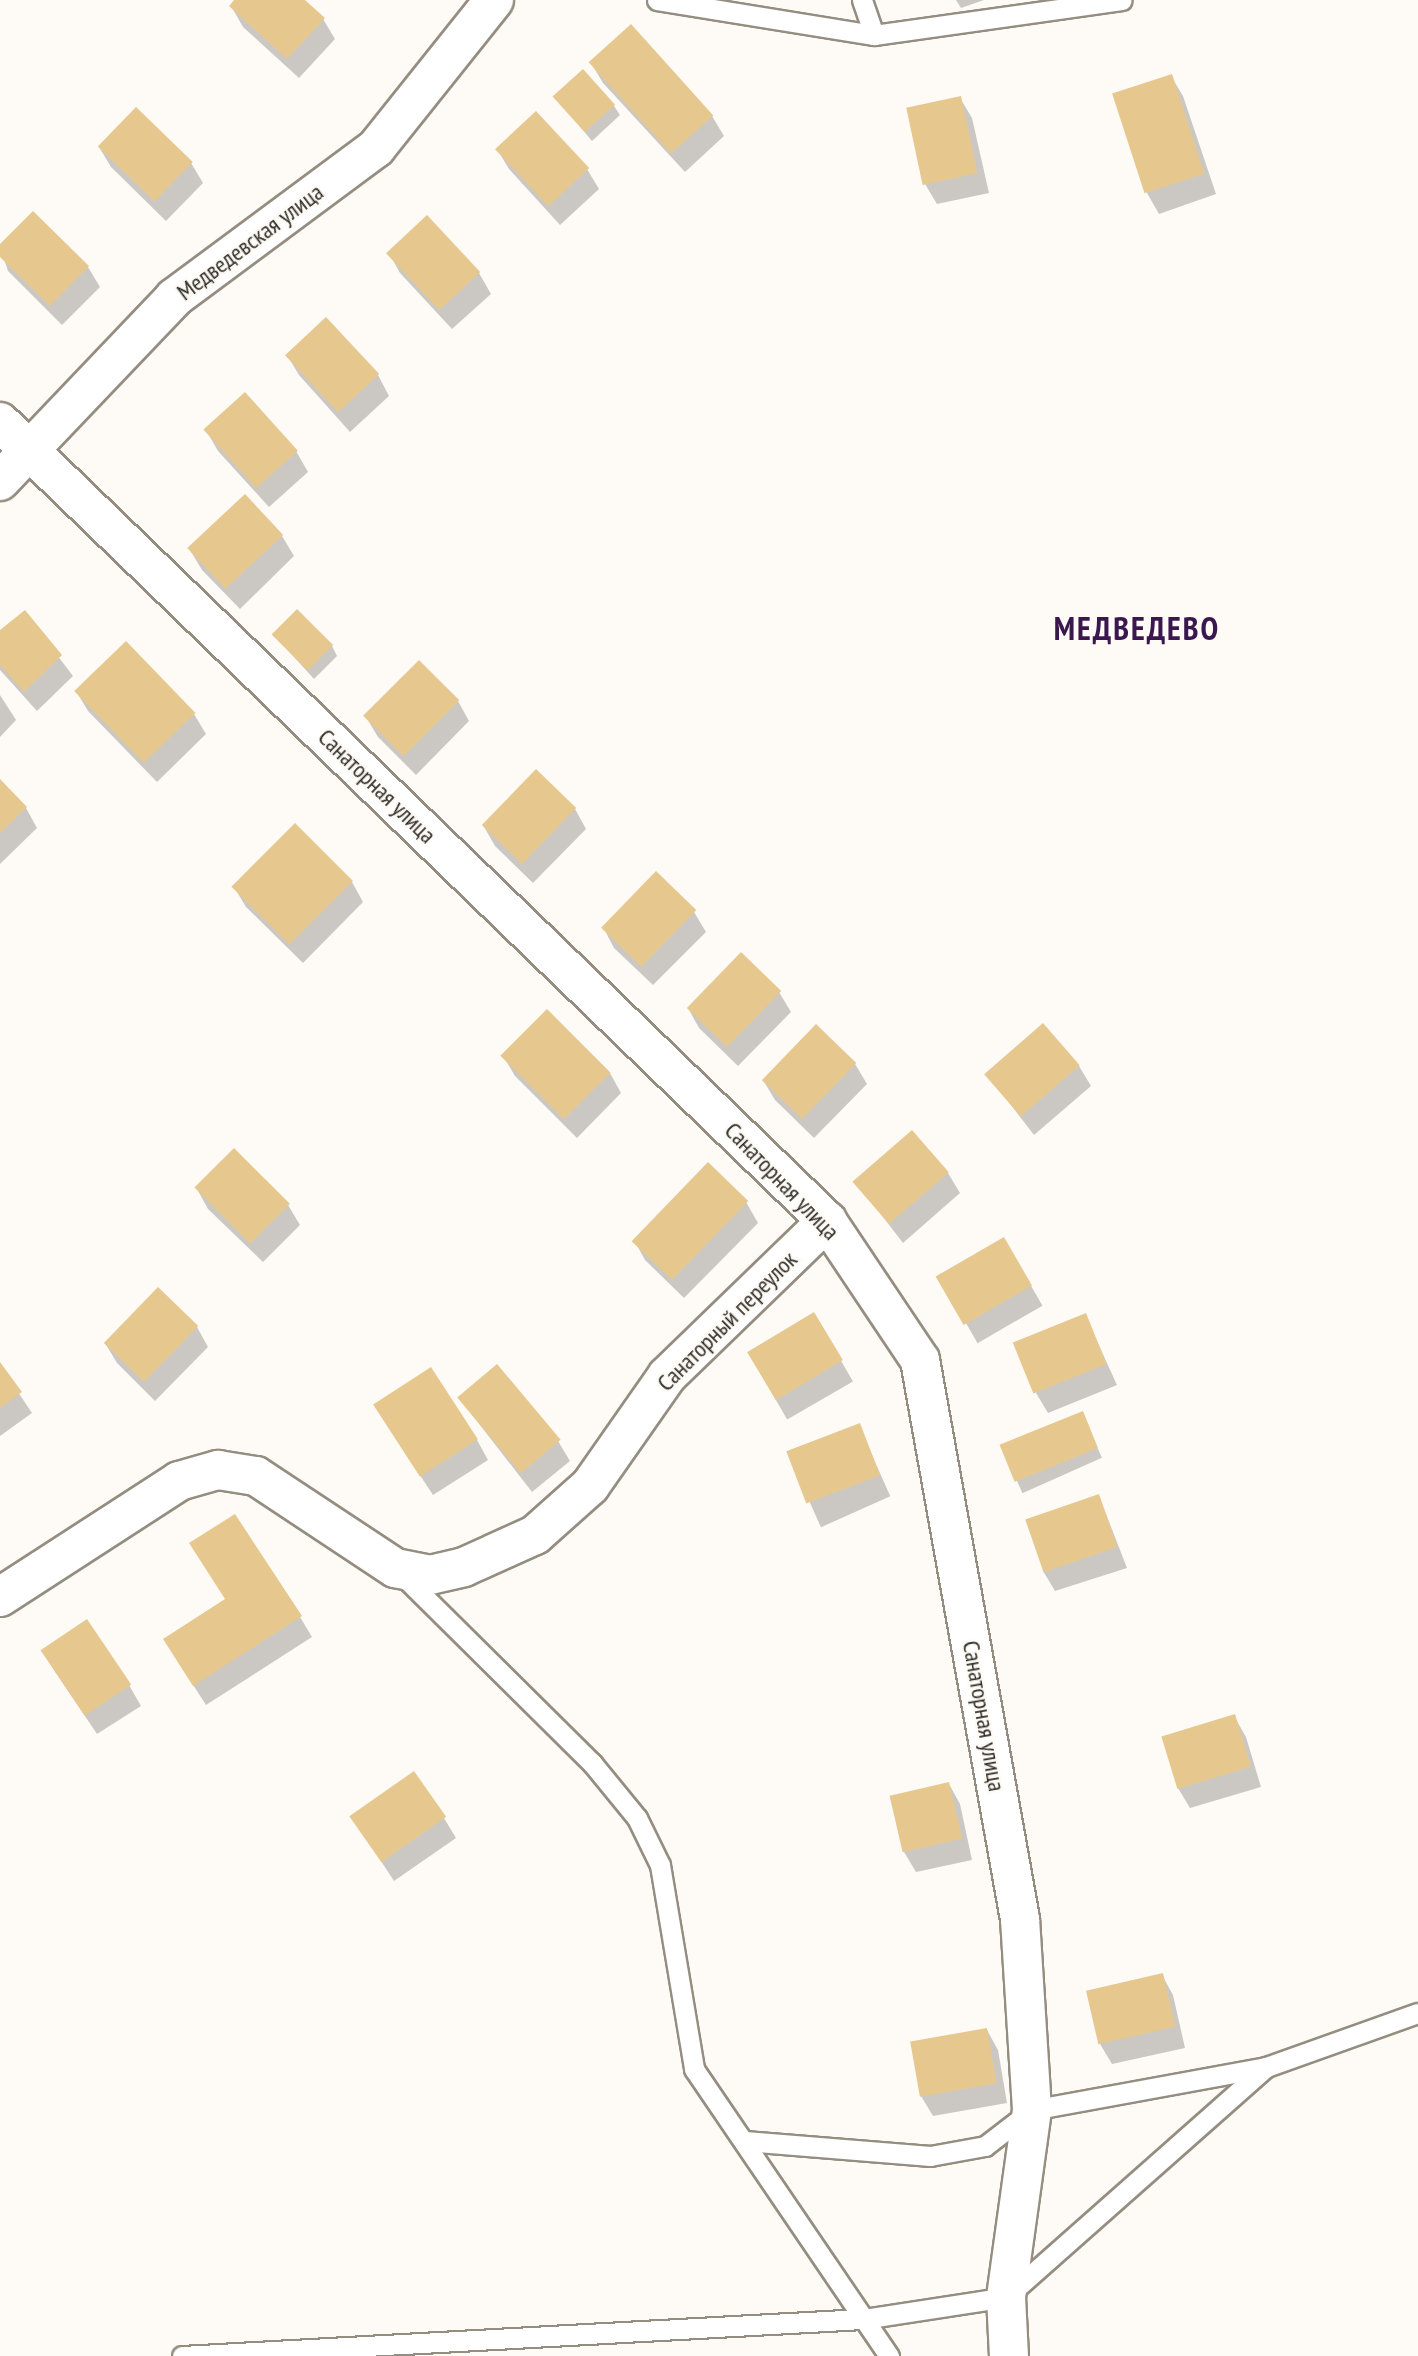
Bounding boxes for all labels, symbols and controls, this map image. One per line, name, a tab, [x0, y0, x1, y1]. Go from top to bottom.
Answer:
street label: Медведевская улица	[171, 178, 329, 306]
district label: МЕДВЕДЕВО	[1055, 609, 1219, 647]
street label: Санаторная улица	[312, 723, 442, 849]
street label: Санаторная улица	[719, 1116, 845, 1246]
street label: Санаторный переулок	[651, 1245, 803, 1397]
street label: Санаторная улица	[957, 1638, 1011, 1794]

